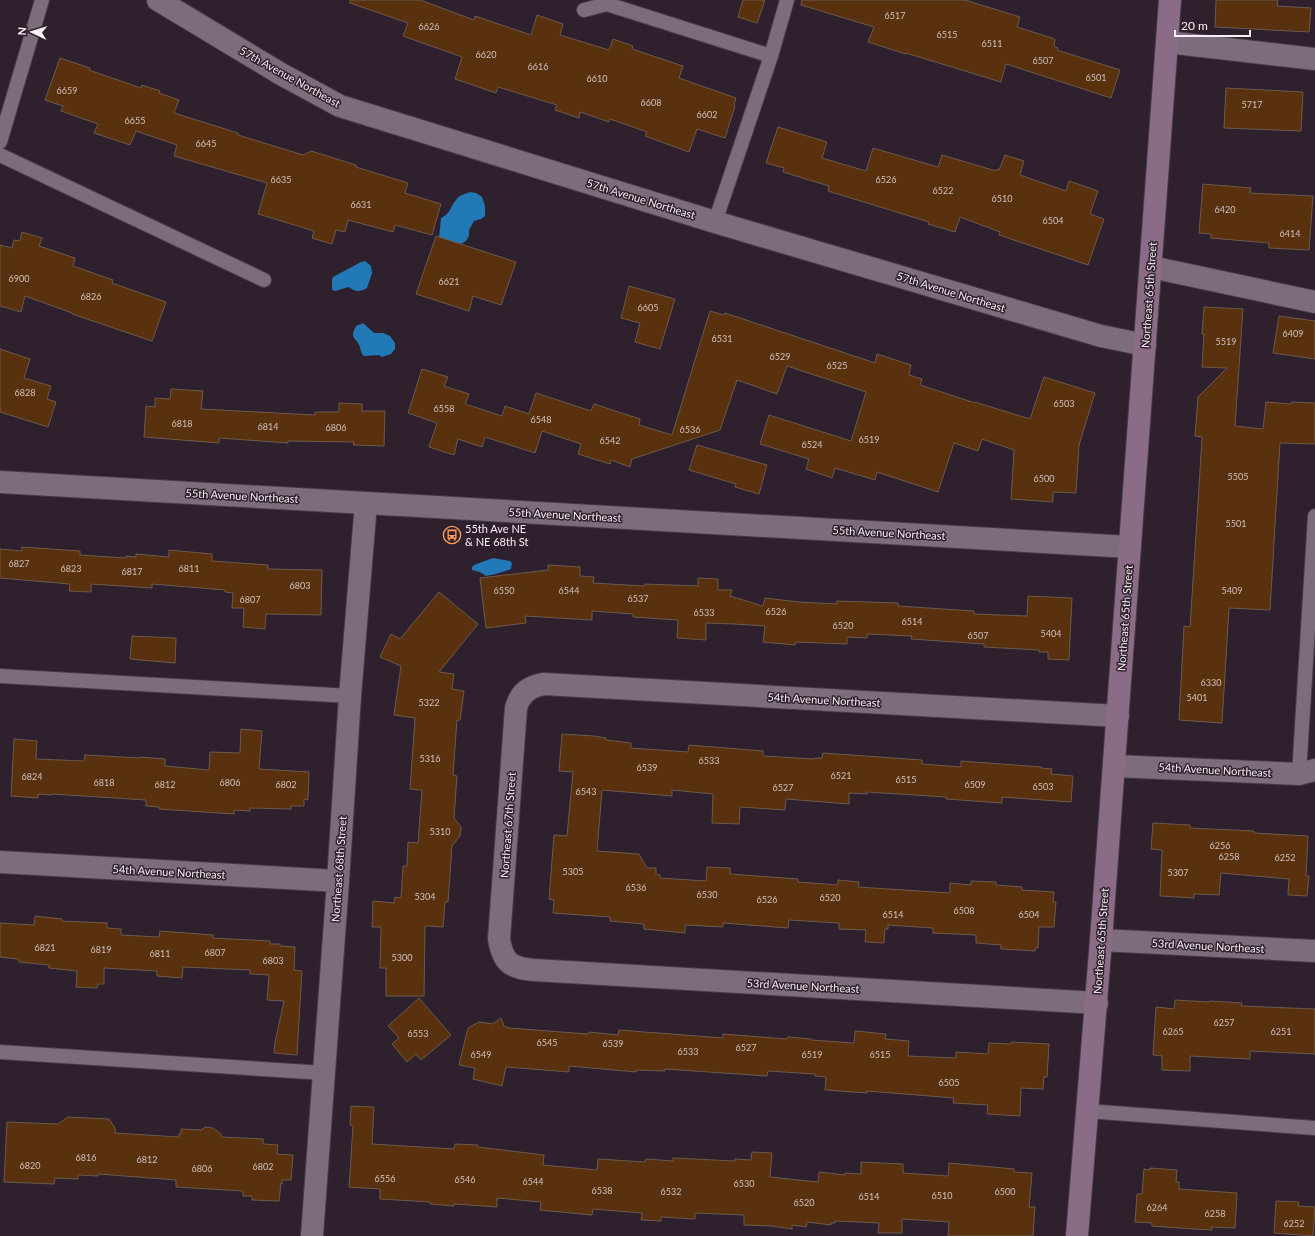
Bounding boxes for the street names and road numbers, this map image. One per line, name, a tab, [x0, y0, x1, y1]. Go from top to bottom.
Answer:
street label: 57th Avenue Northeast	[238, 43, 343, 110]
street label: 57th Avenue Northeast	[585, 176, 697, 221]
street label: Northeast 65th Street	[1138, 242, 1159, 348]
street label: 57th Avenue Northeast	[895, 269, 1007, 314]
street label: 55th Avenue Northeast	[185, 486, 299, 505]
street label: 55th Avenue Northeast	[508, 505, 622, 524]
street label: 55th Avenue Northeast	[832, 523, 946, 542]
street label: Northeast 65th Street	[1114, 565, 1135, 671]
street label: 54th Avenue Northeast	[767, 690, 881, 709]
street label: 54th Avenue Northeast	[1158, 760, 1272, 779]
street label: Northeast 67th Street	[497, 772, 518, 878]
street label: Northeast 68th Street	[328, 816, 349, 922]
street label: 54th Avenue Northeast	[112, 862, 226, 881]
street label: Northeast 65th Street	[1090, 888, 1111, 994]
street label: 53rd Avenue Northeast	[1151, 936, 1265, 955]
street label: 53rd Avenue Northeast	[746, 976, 860, 995]

